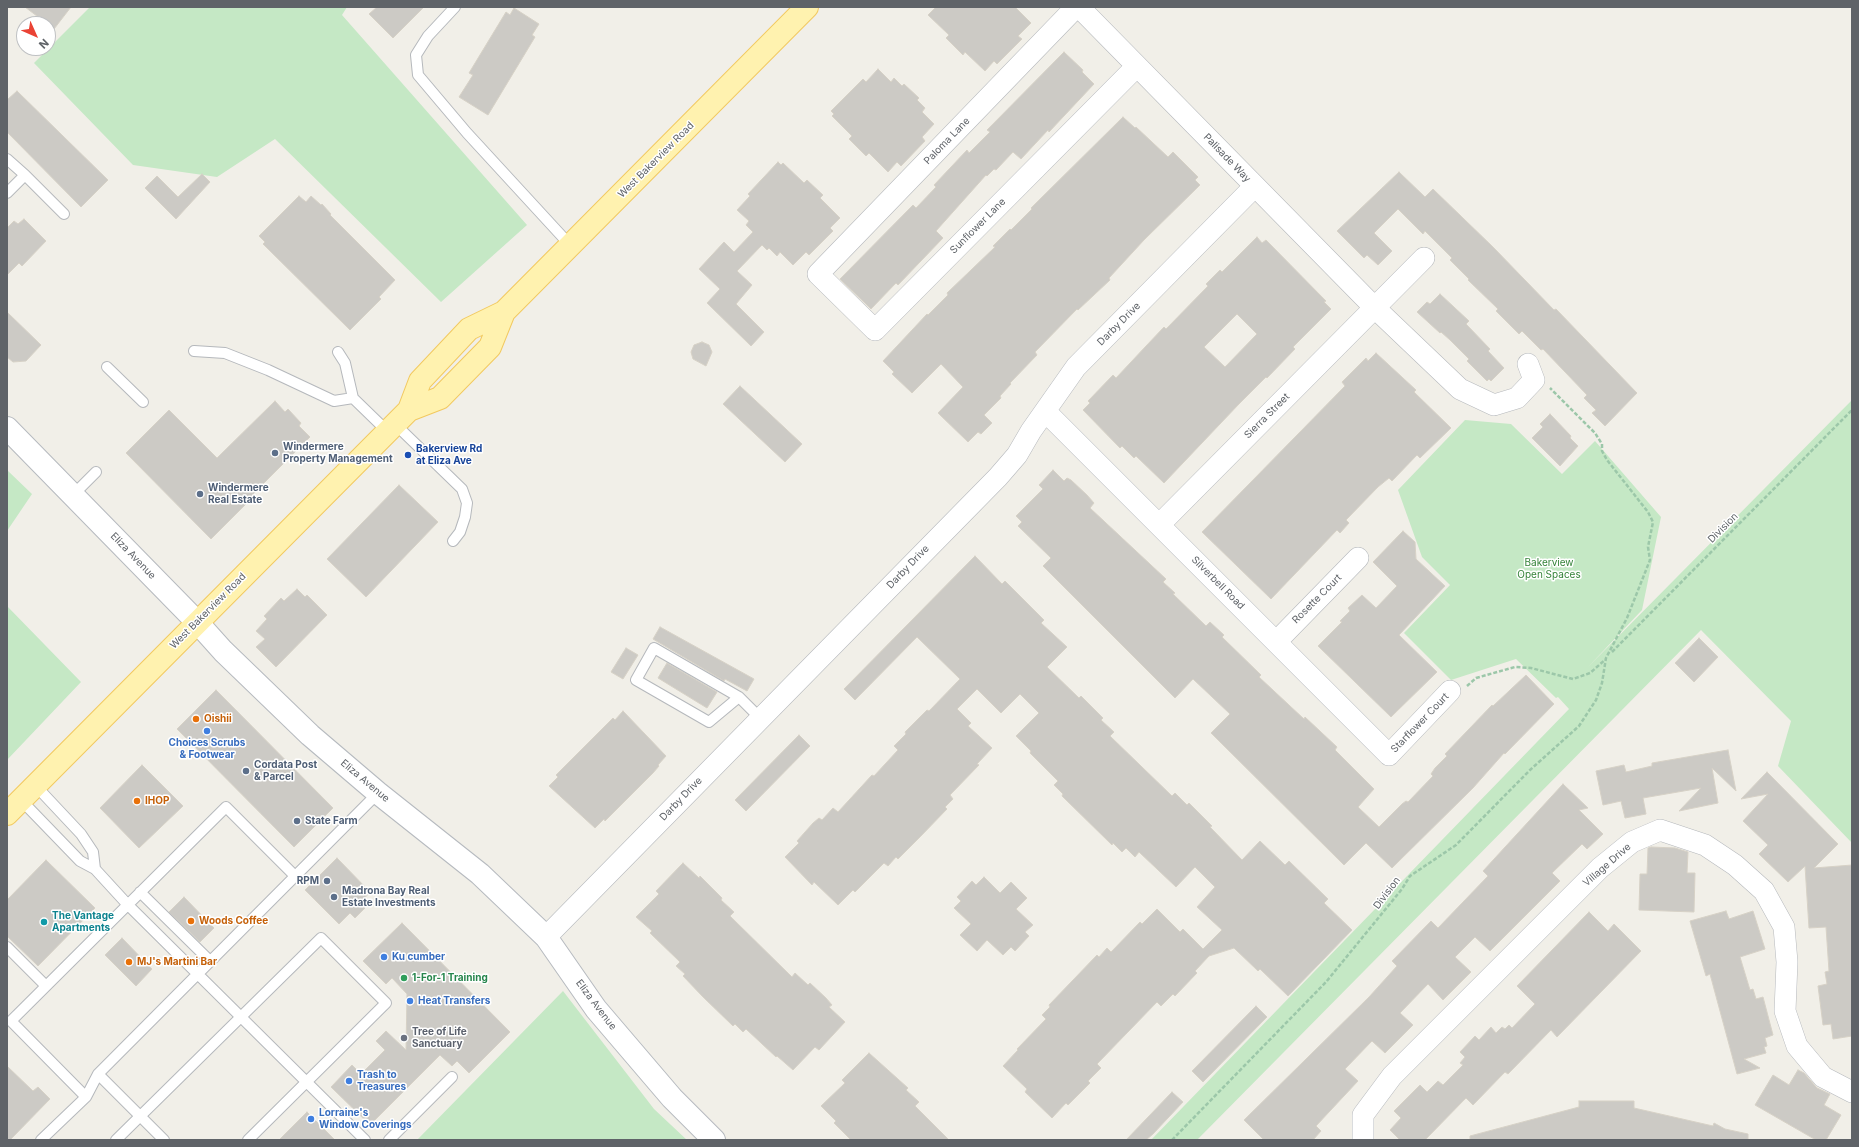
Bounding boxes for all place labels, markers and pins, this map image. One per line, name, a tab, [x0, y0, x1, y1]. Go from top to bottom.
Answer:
place label: Windermere Property Management	[283, 441, 393, 464]
place label: Bakerview Rd at Eliza Ave	[416, 443, 482, 466]
marker: Windermere Property Management	[270, 448, 280, 458]
marker: Bakerview Rd at Eliza Ave	[403, 450, 413, 460]
place label: Windermere Real Estate	[208, 482, 269, 506]
marker: Windermere Real Estate	[195, 489, 205, 499]
place label: Oishii	[204, 713, 232, 725]
marker: Oishii	[191, 714, 201, 724]
marker: Choices Scrubs & Footwear	[202, 726, 212, 736]
place label: Choices Scrubs & Footwear	[169, 737, 245, 760]
place label: Cordata Post & Parcel	[254, 759, 317, 782]
marker: Cordata Post & Parcel	[241, 766, 251, 776]
place label: IHOP	[145, 795, 169, 807]
marker: IHOP	[132, 796, 142, 806]
place label: State Farm	[305, 815, 358, 827]
marker: State Farm	[292, 816, 302, 826]
place label: RPM	[297, 875, 319, 887]
marker: RPM	[322, 876, 332, 886]
place label: Madrona Bay Real Estate Investments	[342, 885, 435, 908]
marker: Madrona Bay Real Estate Investments	[329, 892, 339, 902]
place label: The Vantage Apartments	[52, 910, 114, 934]
place label: Woods Coffee	[199, 915, 268, 927]
marker: Woods Coffee	[186, 916, 196, 926]
marker: The Vantage Apartments	[39, 917, 49, 927]
place label: Ku cumber	[392, 951, 445, 963]
marker: Ku cumber	[379, 952, 389, 962]
place label: MJ's Martini Bar	[137, 956, 217, 968]
marker: MJ's Martini Bar	[124, 957, 134, 967]
place label: 1-For-1 Training	[412, 972, 488, 984]
marker: 1-For-1 Training	[399, 973, 409, 983]
place label: Heat Transfers	[418, 995, 490, 1007]
marker: Heat Transfers	[405, 996, 415, 1006]
place label: Tree of Life Sanctuary	[412, 1026, 467, 1050]
marker: Tree of Life Sanctuary	[399, 1033, 409, 1043]
place label: Trash to Treasures	[357, 1069, 406, 1092]
marker: Trash to Treasures	[344, 1076, 354, 1086]
place label: Lorraine's Window Coverings	[319, 1107, 412, 1130]
marker: Lorraine's Window Coverings	[306, 1114, 316, 1124]

